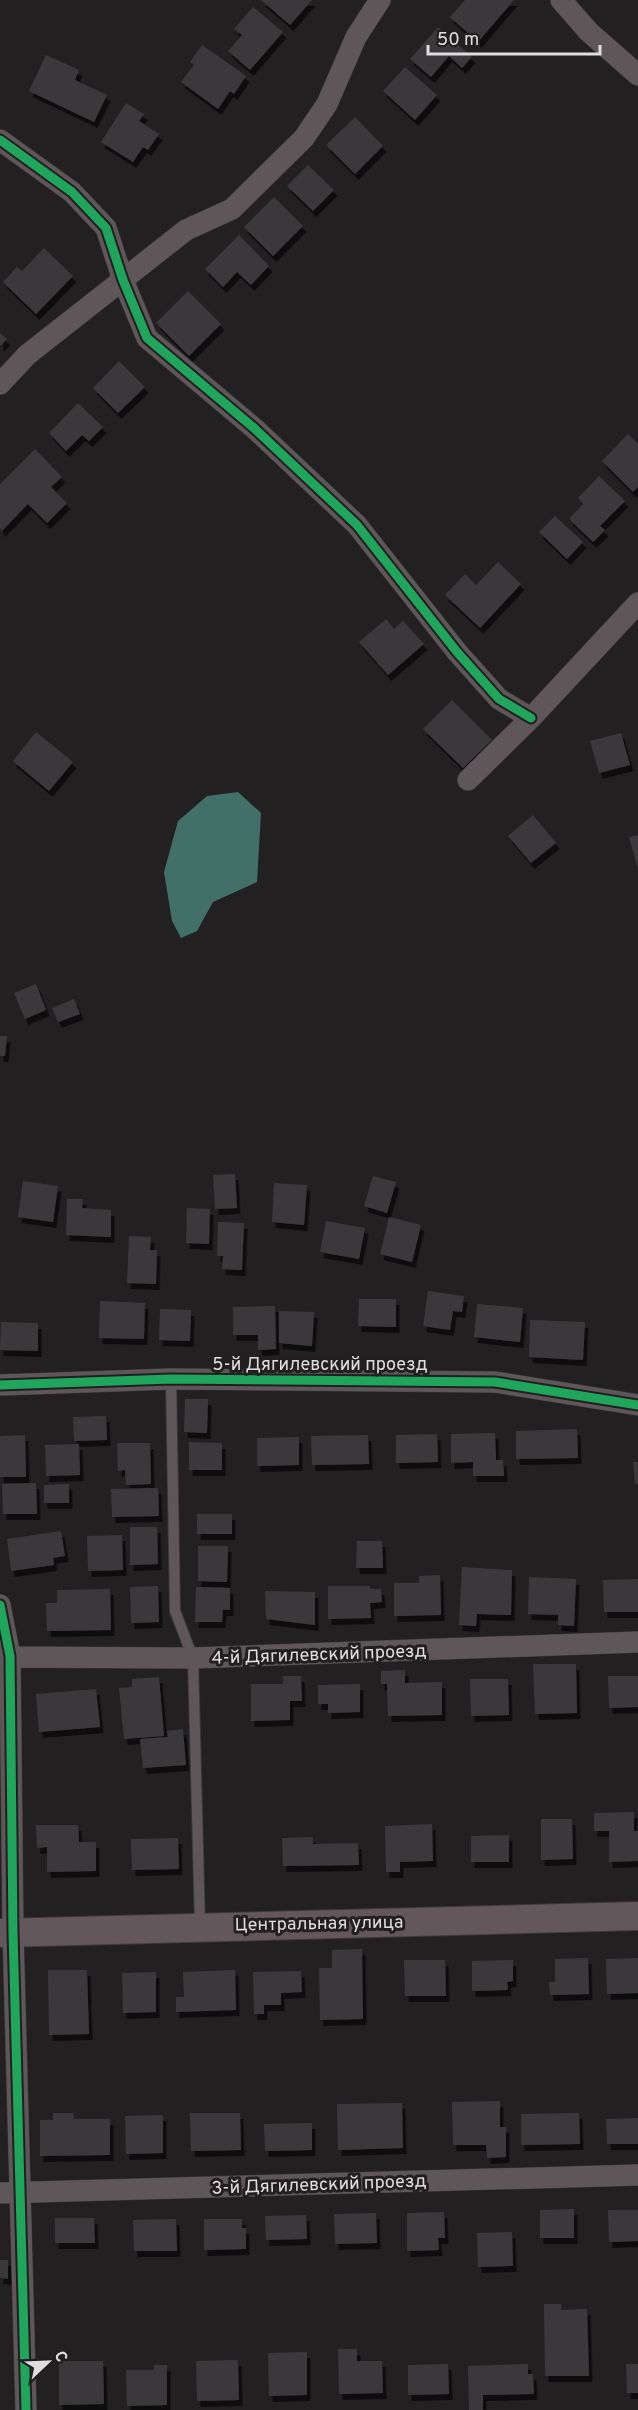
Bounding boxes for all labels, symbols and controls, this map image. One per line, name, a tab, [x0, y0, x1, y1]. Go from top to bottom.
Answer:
scale bar	[428, 18, 600, 56]
text: 50 m	[437, 29, 479, 52]
street label: 5-й Дягилевский проезд	[212, 1354, 428, 1377]
street label: 4-й Дягилевский проезд	[211, 1640, 427, 1671]
street label: Центральная улица	[234, 1912, 404, 1937]
street label: 3-й Дягилевский проезд	[211, 2170, 427, 2201]
north arrow	[18, 2332, 78, 2392]
text: С	[49, 2348, 71, 2366]

